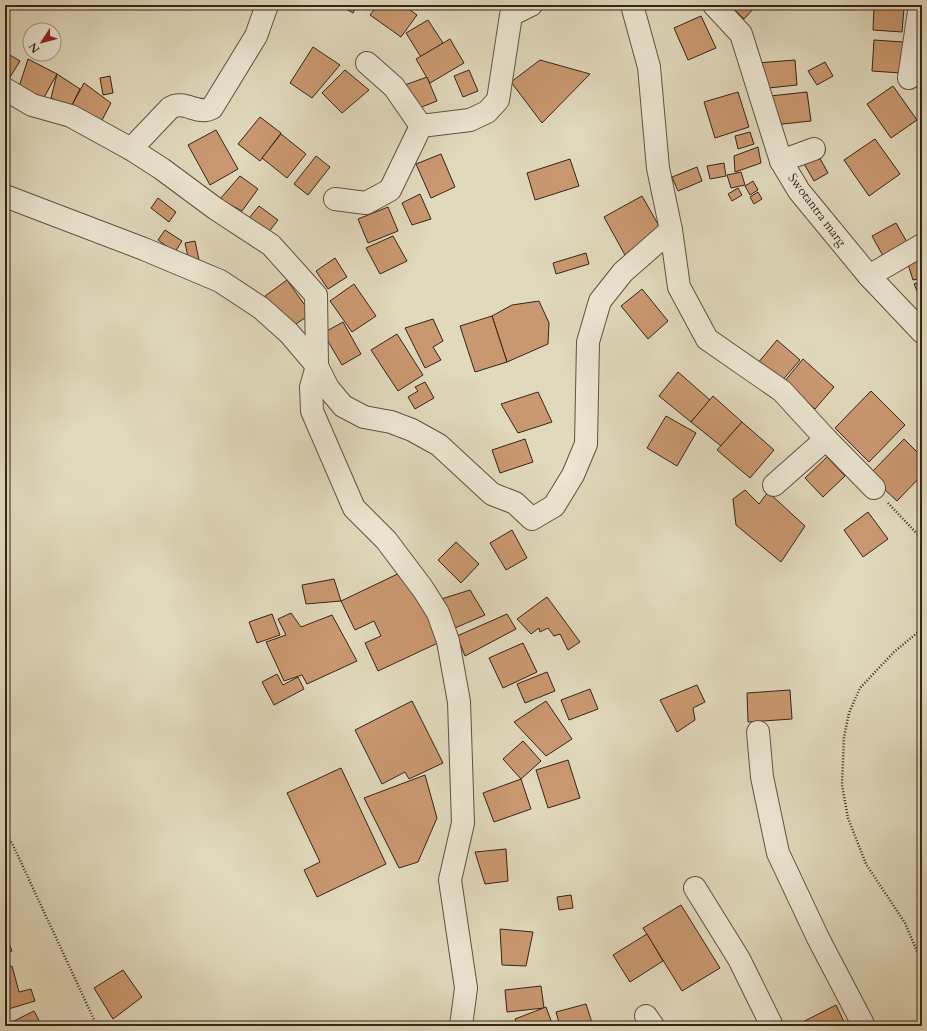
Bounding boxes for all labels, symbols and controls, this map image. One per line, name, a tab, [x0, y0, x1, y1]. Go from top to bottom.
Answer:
north arrow	[22, 22, 62, 62]
text: N	[25, 39, 43, 56]
street label: Swotantra marg	[783, 170, 851, 251]

